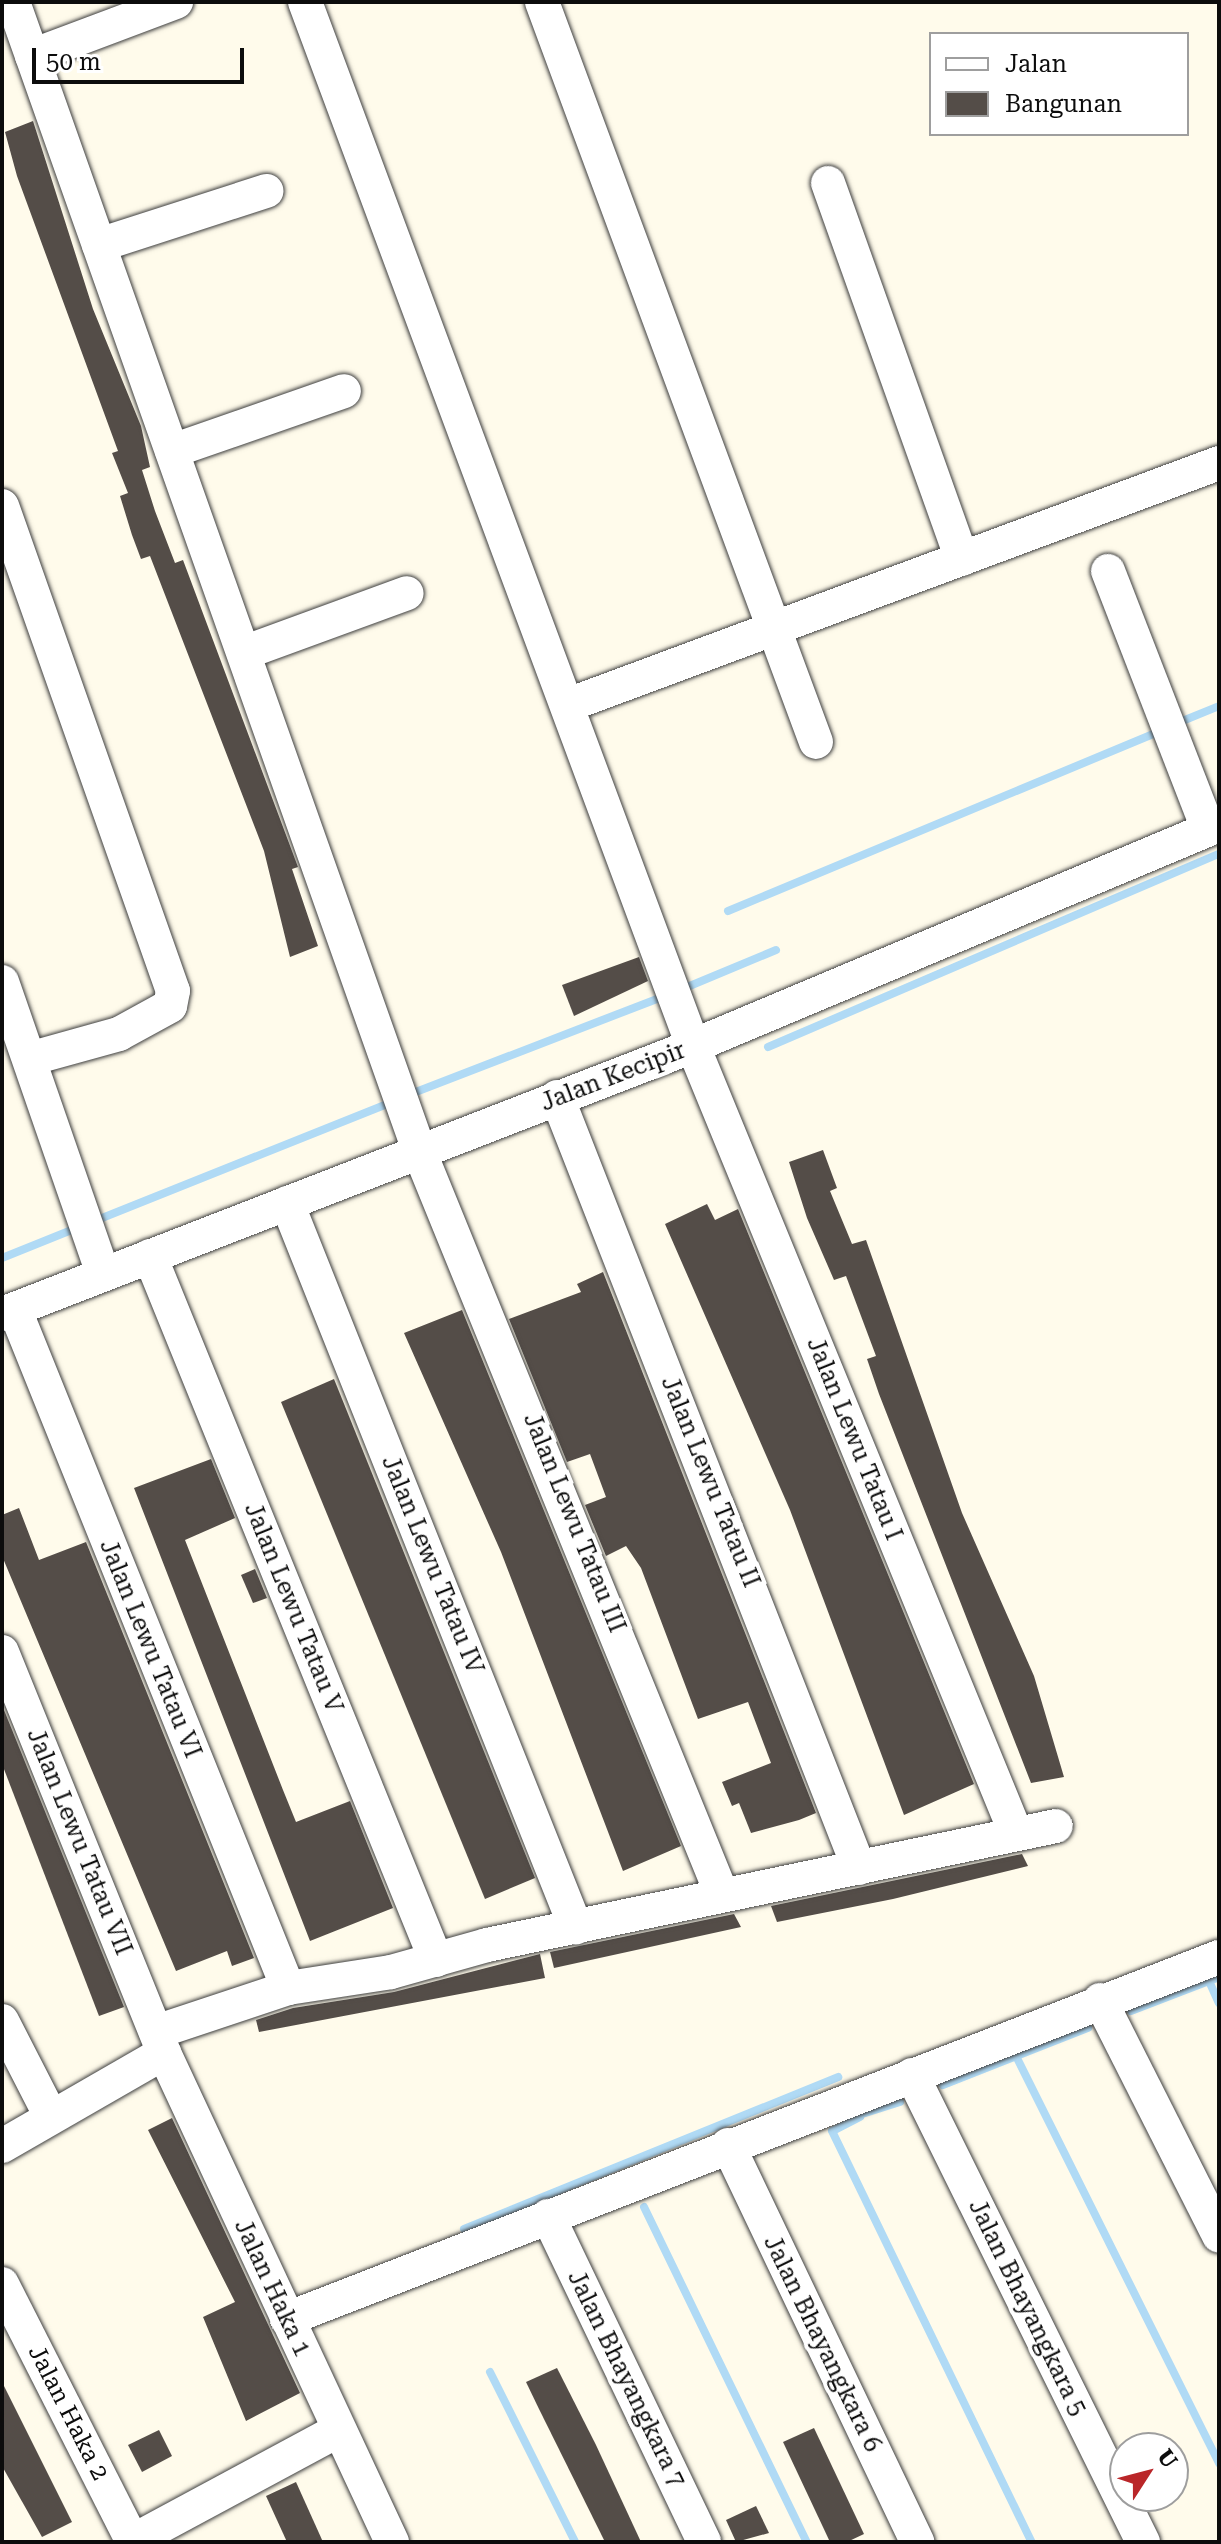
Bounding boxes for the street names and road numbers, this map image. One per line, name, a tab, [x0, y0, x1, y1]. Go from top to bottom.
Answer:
street label: Jalan Kecipir	[537, 1036, 689, 1118]
street label: Jalan Lewu Tatau I	[800, 1333, 908, 1545]
street label: Jalan Lewu Tatau II	[655, 1372, 765, 1592]
street label: Jalan Lewu Tatau III	[517, 1409, 631, 1637]
street label: Jalan Lewu Tatau IV	[375, 1452, 489, 1678]
street label: Jalan Lewu Tatau V	[238, 1499, 348, 1717]
street label: Jalan Lewu Tatau VI	[93, 1536, 207, 1762]
street label: Jalan Lewu Tatau VII	[20, 1725, 138, 1959]
street label: Jalan Bhayangkara 5	[962, 2195, 1092, 2421]
street label: Jalan Haka 1	[228, 2215, 316, 2361]
street label: Jalan Bhayangkara 6	[757, 2231, 887, 2457]
street label: Jalan Bhayangkara 7	[561, 2266, 691, 2492]
street label: Jalan Haka 2	[22, 2341, 114, 2485]

